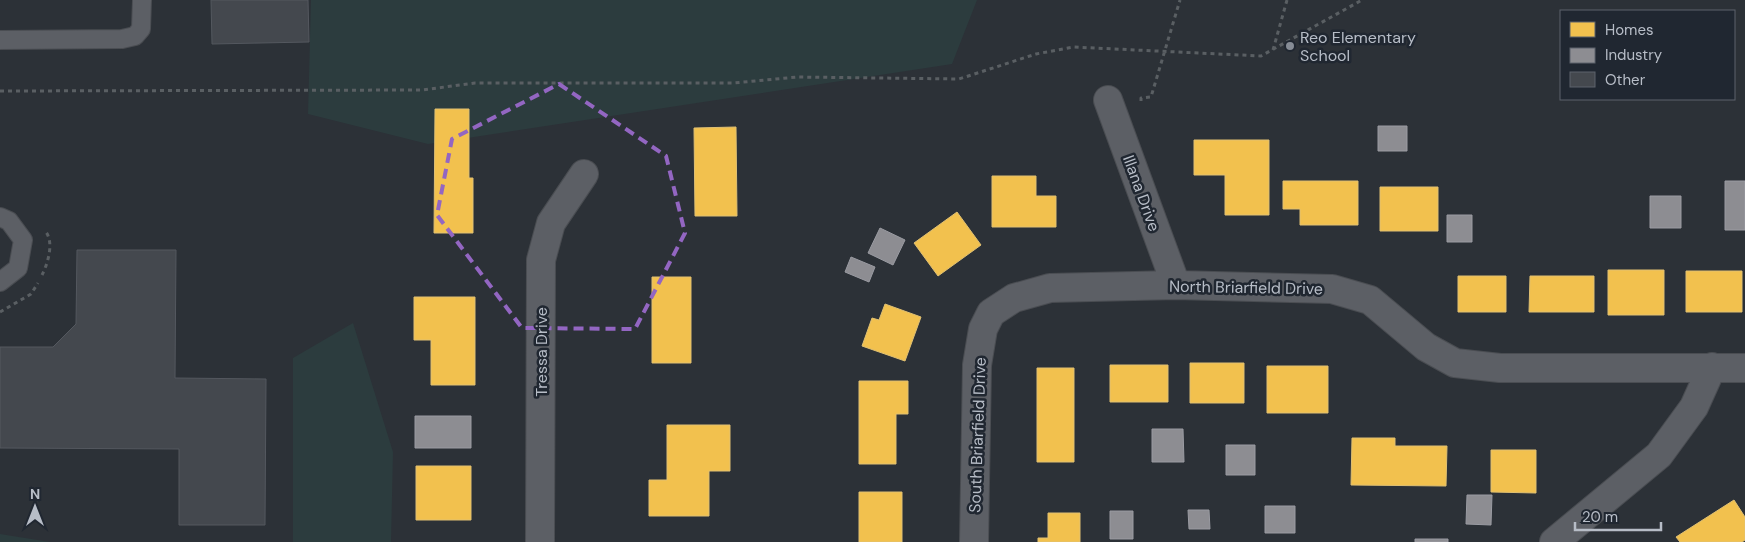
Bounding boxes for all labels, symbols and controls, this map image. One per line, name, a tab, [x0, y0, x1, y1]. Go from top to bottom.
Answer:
legend	[1560, 10, 1735, 100]
text: Homes	[1605, 20, 1654, 40]
place label: Reo Elementary School	[1300, 27, 1416, 66]
marker: Reo Elementary School	[1284, 40, 1296, 52]
text: Industry	[1605, 45, 1663, 65]
text: Other	[1605, 70, 1646, 90]
street label: Illana Drive	[1118, 152, 1165, 234]
street label: North Briarfield Drive	[1169, 276, 1323, 299]
street label: Tressa Drive	[531, 307, 552, 397]
street label: South Briarfield Drive	[964, 357, 991, 513]
north arrow	[10, 482, 60, 532]
text: N	[30, 485, 40, 503]
scale bar	[1575, 500, 1661, 532]
text: 20 m	[1582, 507, 1618, 527]

